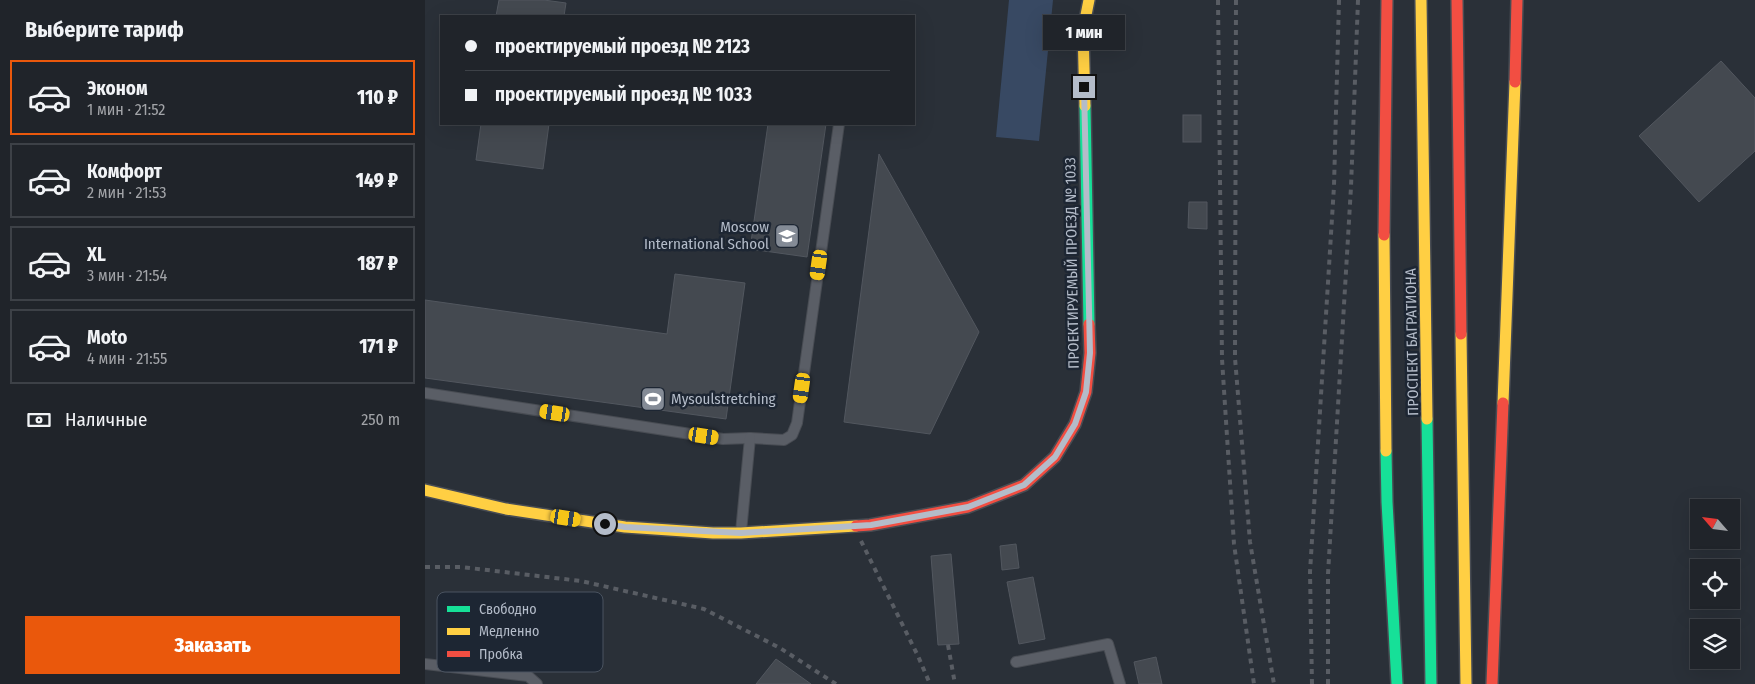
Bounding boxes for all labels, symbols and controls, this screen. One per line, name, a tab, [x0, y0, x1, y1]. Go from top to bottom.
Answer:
callout: 1 мин	[1043, 14, 1125, 49]
text: Выберите тариф	[25, 16, 184, 43]
text: 1 мин	[1066, 23, 1102, 42]
text: проектируемый проезд № 2123	[495, 35, 750, 58]
icon: car	[27, 75, 72, 120]
route end	[1073, 76, 1095, 98]
text: Эконом	[87, 77, 148, 100]
text: проектируемый проезд № 1033	[495, 83, 752, 106]
text: 110 ₽	[357, 86, 398, 109]
text: 1 мин · 21:52	[87, 100, 165, 119]
street label: ПРОЕКТИРУЕМЫЙ ПРОЕЗД № 1033	[1061, 157, 1083, 369]
icon: car	[27, 158, 72, 203]
text: Комфорт	[87, 160, 162, 183]
text: 149 ₽	[356, 169, 398, 192]
text: 2 мин · 21:53	[87, 183, 166, 202]
place label: Moscow International School	[644, 218, 769, 253]
school or university icon: Moscow International School	[774, 223, 800, 249]
icon: car	[27, 241, 72, 286]
text: XL	[87, 243, 106, 266]
car	[809, 249, 828, 281]
text: 187 ₽	[357, 252, 398, 275]
text: 3 мин · 21:54	[87, 266, 167, 285]
street label: ПРОСПЕКТ БАГРАТИОНА	[1402, 268, 1422, 416]
icon: car	[27, 324, 72, 369]
text: Moto	[87, 326, 127, 349]
text: 171 ₽	[359, 335, 398, 358]
text: 4 мин · 21:55	[87, 349, 167, 368]
car	[792, 372, 811, 404]
sports icon: Mysoulstretching	[640, 386, 666, 412]
place label: Mysoulstretching	[671, 390, 776, 408]
car	[539, 403, 570, 423]
icon: cash	[25, 406, 53, 434]
text: Наличные	[65, 408, 147, 431]
text: 250 m	[361, 410, 400, 429]
car	[688, 426, 719, 446]
north arrow	[1690, 499, 1740, 549]
map controls	[1690, 499, 1740, 669]
car	[550, 508, 581, 528]
route start	[594, 513, 616, 535]
button: locate	[1690, 559, 1740, 609]
legend	[437, 592, 603, 672]
text: Свободно	[479, 601, 537, 618]
button: Заказать	[25, 616, 400, 674]
button: layers	[1690, 619, 1740, 669]
text: Медленно	[479, 623, 539, 640]
text: Пробка	[479, 646, 523, 663]

